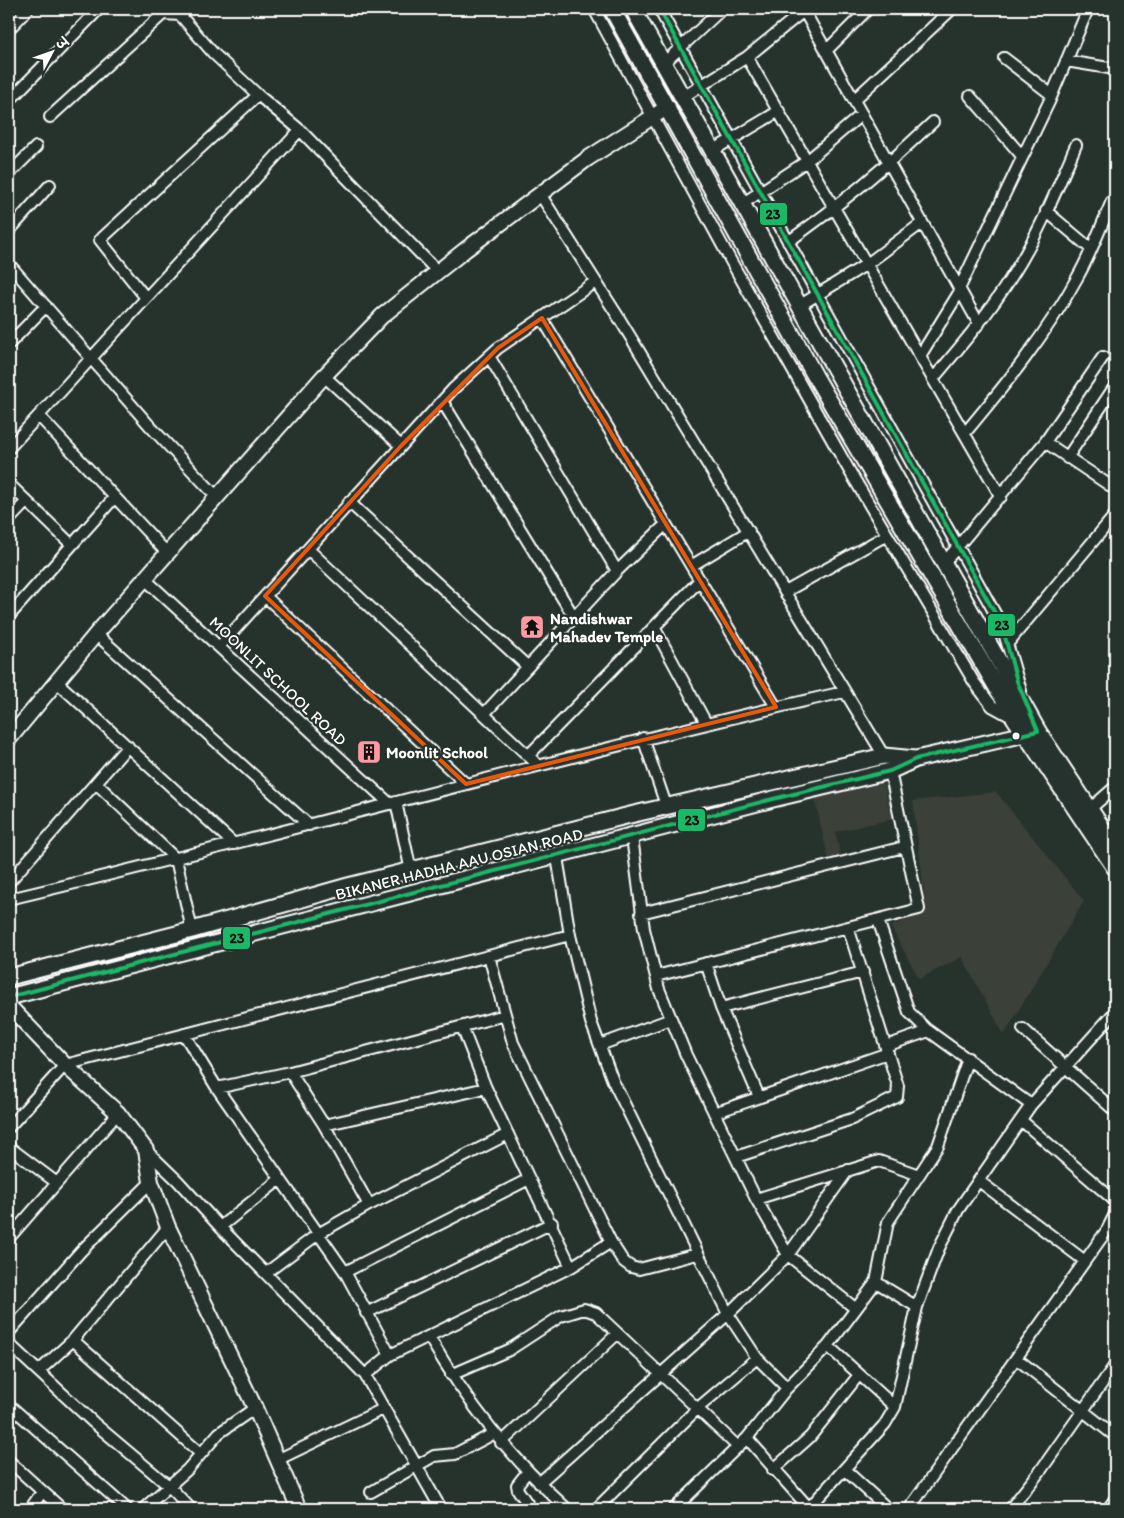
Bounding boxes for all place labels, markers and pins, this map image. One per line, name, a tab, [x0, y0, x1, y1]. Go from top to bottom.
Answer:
place label: Nandishwar Mahadev Temple	[550, 609, 664, 647]
temple icon: Nandishwar Mahadev Temple	[519, 614, 545, 640]
unlabelled marker	[1011, 731, 1021, 741]
building icon: Moonlit School	[356, 739, 382, 765]
place label: Moonlit School	[386, 743, 488, 762]

